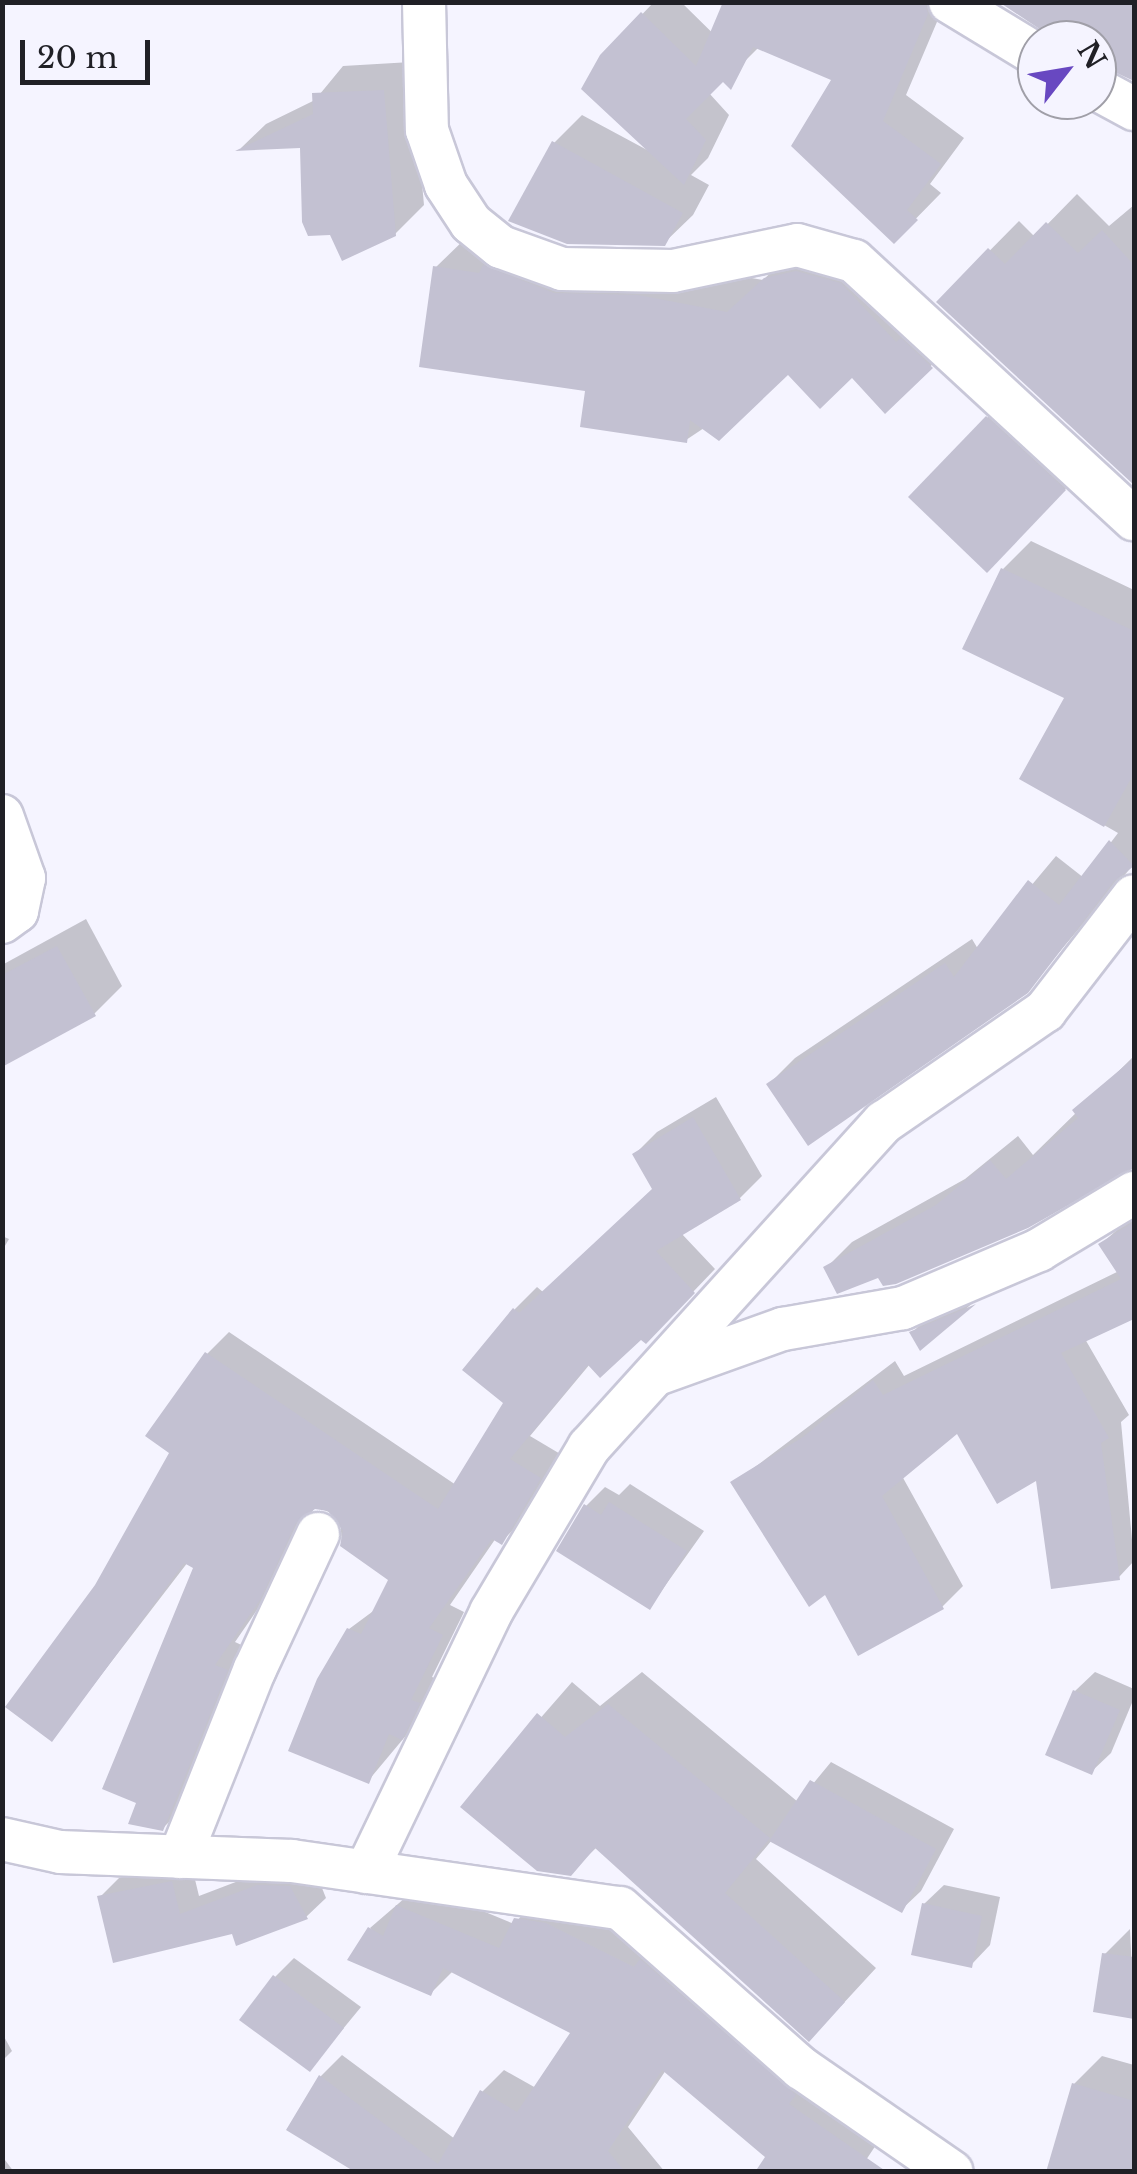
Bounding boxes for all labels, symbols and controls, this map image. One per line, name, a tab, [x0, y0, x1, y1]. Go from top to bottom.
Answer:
scale bar	[25, 20, 155, 82]
north arrow	[1017, 20, 1117, 120]
text: N	[1070, 35, 1113, 76]
text: 20 m	[37, 39, 118, 76]

